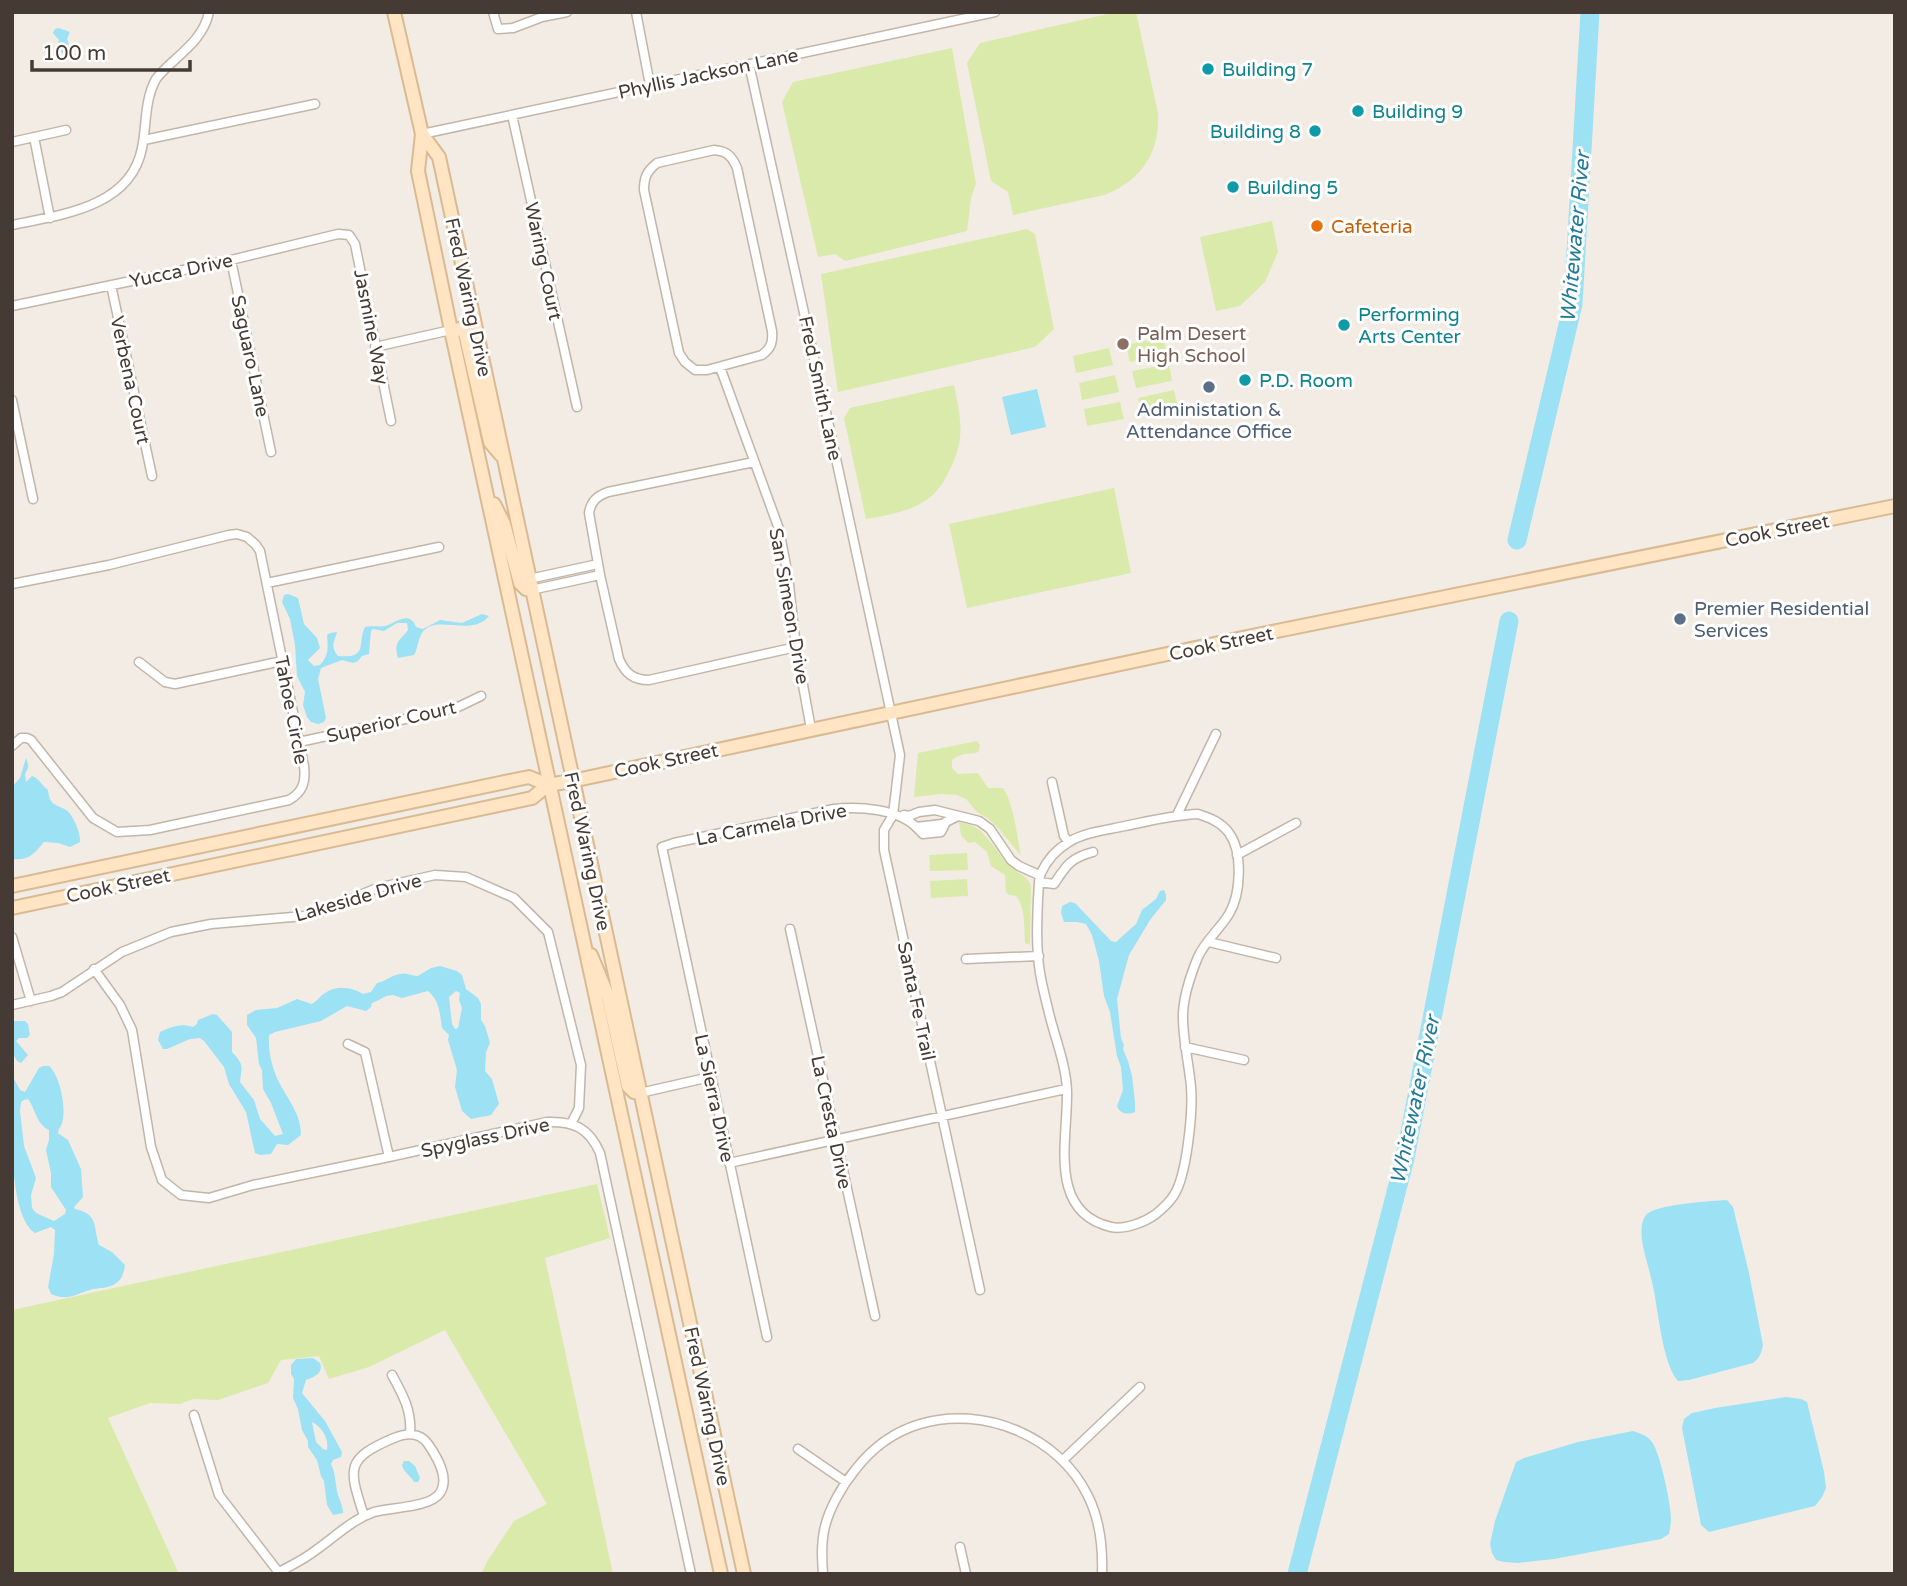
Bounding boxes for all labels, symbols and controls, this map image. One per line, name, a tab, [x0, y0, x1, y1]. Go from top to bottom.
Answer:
scale bar	[32, 28, 189, 72]
text: 100 m	[42, 41, 106, 66]
street label: Phyllis Jackson Lane	[616, 44, 800, 104]
place label: Building 7	[1222, 59, 1313, 81]
marker: Building 7	[1200, 61, 1216, 77]
place label: Building 9	[1372, 101, 1463, 123]
marker: Building 9	[1350, 103, 1366, 119]
place label: Building 8	[1210, 121, 1301, 143]
marker: Building 8	[1307, 123, 1323, 139]
water label: Whitewater River	[1556, 148, 1596, 323]
place label: Building 5	[1247, 177, 1338, 199]
marker: Building 5	[1225, 179, 1241, 195]
street label: Waring Court	[520, 200, 566, 322]
street label: Fred Waring Drive	[440, 216, 496, 379]
place label: Cafeteria	[1331, 216, 1413, 238]
marker: Cafeteria	[1309, 218, 1325, 234]
street label: Yucca Drive	[128, 249, 235, 293]
street label: Jasmine Way	[349, 268, 393, 387]
street label: Saguaro Lane	[226, 293, 274, 419]
place label: Performing Arts Center	[1358, 304, 1462, 348]
street label: Verbena Court	[106, 314, 154, 446]
street label: Fred Smith Lane	[794, 314, 846, 462]
marker: Performing Arts Center	[1336, 317, 1352, 333]
place label: Palm Desert High School	[1137, 323, 1246, 367]
marker: Palm Desert High School	[1115, 336, 1131, 352]
place label: P.D. Room	[1259, 370, 1353, 392]
marker: P.D. Room	[1237, 372, 1253, 388]
marker: Administation & Attendance Office	[1201, 379, 1217, 395]
place label: Administation & Attendance Office	[1126, 399, 1292, 443]
street label: Cook Street	[1723, 510, 1831, 552]
street label: San Simeon Drive	[764, 526, 814, 686]
place label: Premier Residential Services	[1694, 598, 1869, 642]
marker: Premier Residential Services	[1672, 611, 1688, 627]
street label: Cook Street	[1167, 622, 1275, 666]
street label: Tahoe Circle	[270, 654, 312, 766]
street label: Superior Court	[324, 696, 458, 748]
street label: Cook Street	[612, 739, 720, 783]
street label: Fred Waring Drive	[559, 770, 615, 933]
street label: La Carmela Drive	[694, 800, 848, 850]
street label: Cook Street	[64, 864, 172, 908]
street label: Lakeside Drive	[292, 869, 424, 927]
street label: Santa Fe Trail	[893, 940, 939, 1063]
water label: Whitewater River	[1385, 1011, 1446, 1186]
street label: La Sierra Drive	[690, 1032, 738, 1164]
street label: La Cresta Drive	[806, 1053, 856, 1191]
street label: Spyglass Drive	[419, 1114, 551, 1162]
street label: Fred Waring Drive	[679, 1325, 735, 1488]

